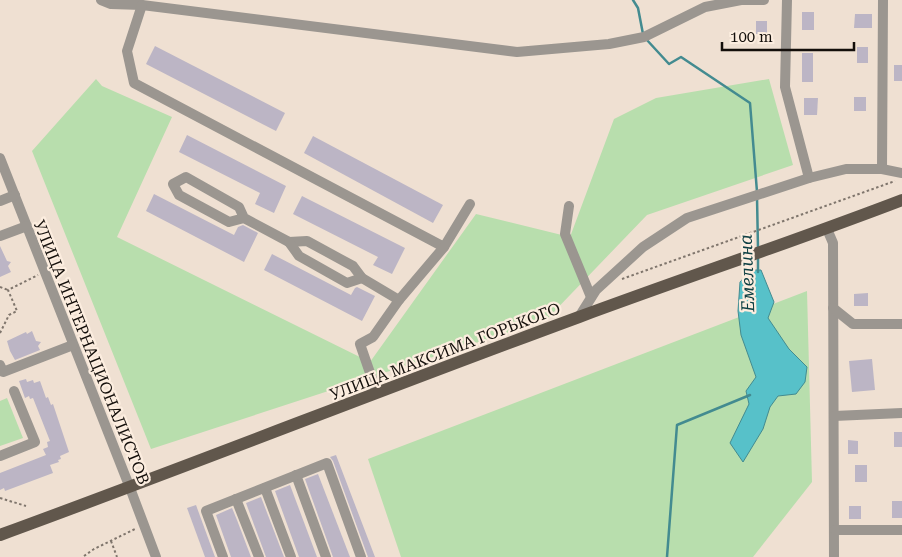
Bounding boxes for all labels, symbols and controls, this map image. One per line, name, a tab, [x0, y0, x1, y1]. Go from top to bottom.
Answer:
scale bar	[722, 20, 854, 52]
text: 100 m	[730, 28, 773, 46]
street label: УЛИЦА ИНТЕРНАЦИОНАЛИСТОВ	[30, 217, 153, 487]
water label: Емелина	[735, 234, 758, 313]
street label: УЛИЦА МАКСИМА ГОРЬКОГО	[327, 299, 563, 404]

